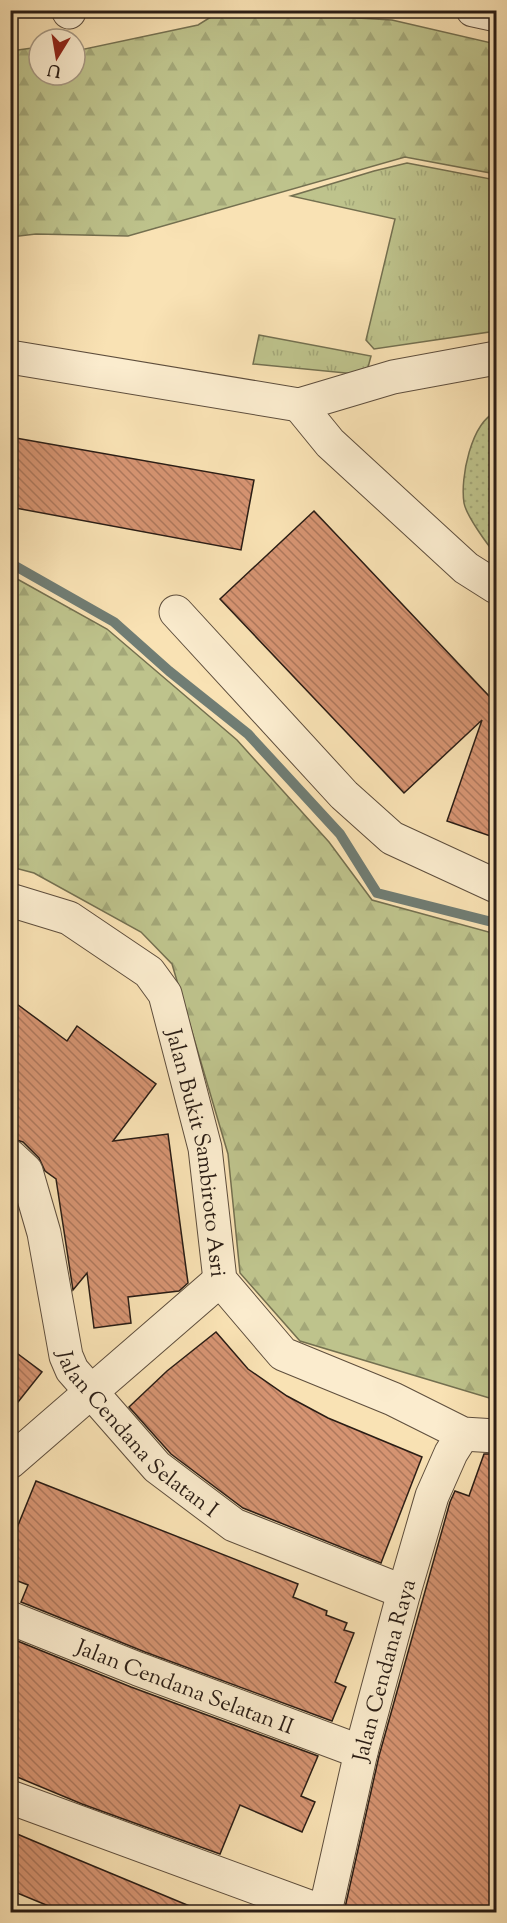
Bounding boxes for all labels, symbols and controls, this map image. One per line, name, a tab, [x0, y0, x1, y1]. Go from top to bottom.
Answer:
north arrow	[27, 27, 87, 87]
text: U	[45, 57, 63, 82]
street label: Jalan Bukit Sambiroto Asri	[156, 1025, 233, 1279]
street label: Jalan Cendana Selatan I	[46, 1348, 224, 1527]
street label: Jalan Cendana Raya	[346, 1576, 426, 1766]
street label: Jalan Cendana Selatan II	[70, 1633, 298, 1745]

